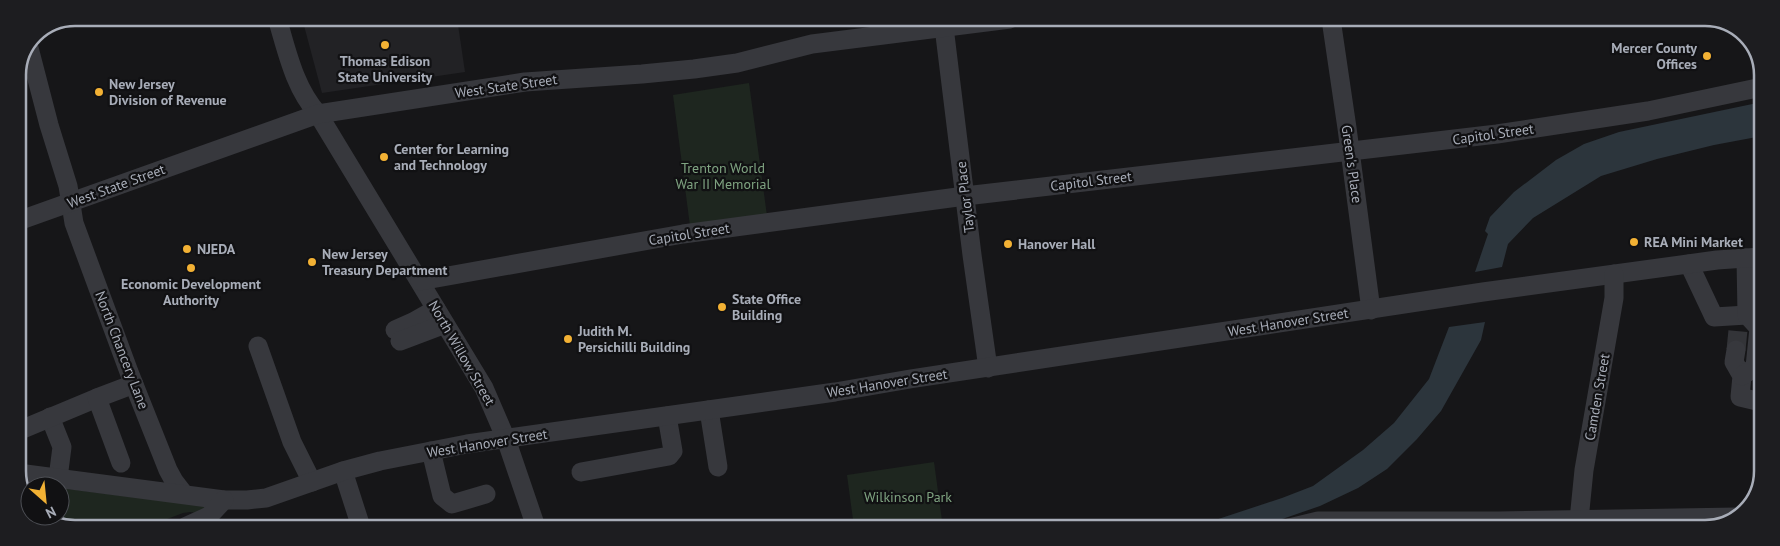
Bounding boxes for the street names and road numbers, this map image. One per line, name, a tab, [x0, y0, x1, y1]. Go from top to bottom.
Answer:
street label: West State Street	[454, 70, 558, 102]
street label: Capitol Street	[1451, 119, 1535, 149]
street label: Green's Place	[1338, 124, 1366, 204]
street label: West State Street	[65, 160, 168, 212]
street label: Taylor Place	[952, 160, 978, 234]
street label: Capitol Street	[1049, 167, 1133, 195]
street label: Capitol Street	[647, 219, 731, 249]
street label: North Chancery Lane	[91, 289, 153, 411]
street label: North Willow Street	[425, 297, 499, 409]
street label: West Hanover Street	[1226, 304, 1350, 340]
street label: Camden Street	[1581, 352, 1614, 442]
street label: West Hanover Street	[825, 365, 949, 401]
street label: West Hanover Street	[425, 425, 549, 461]

